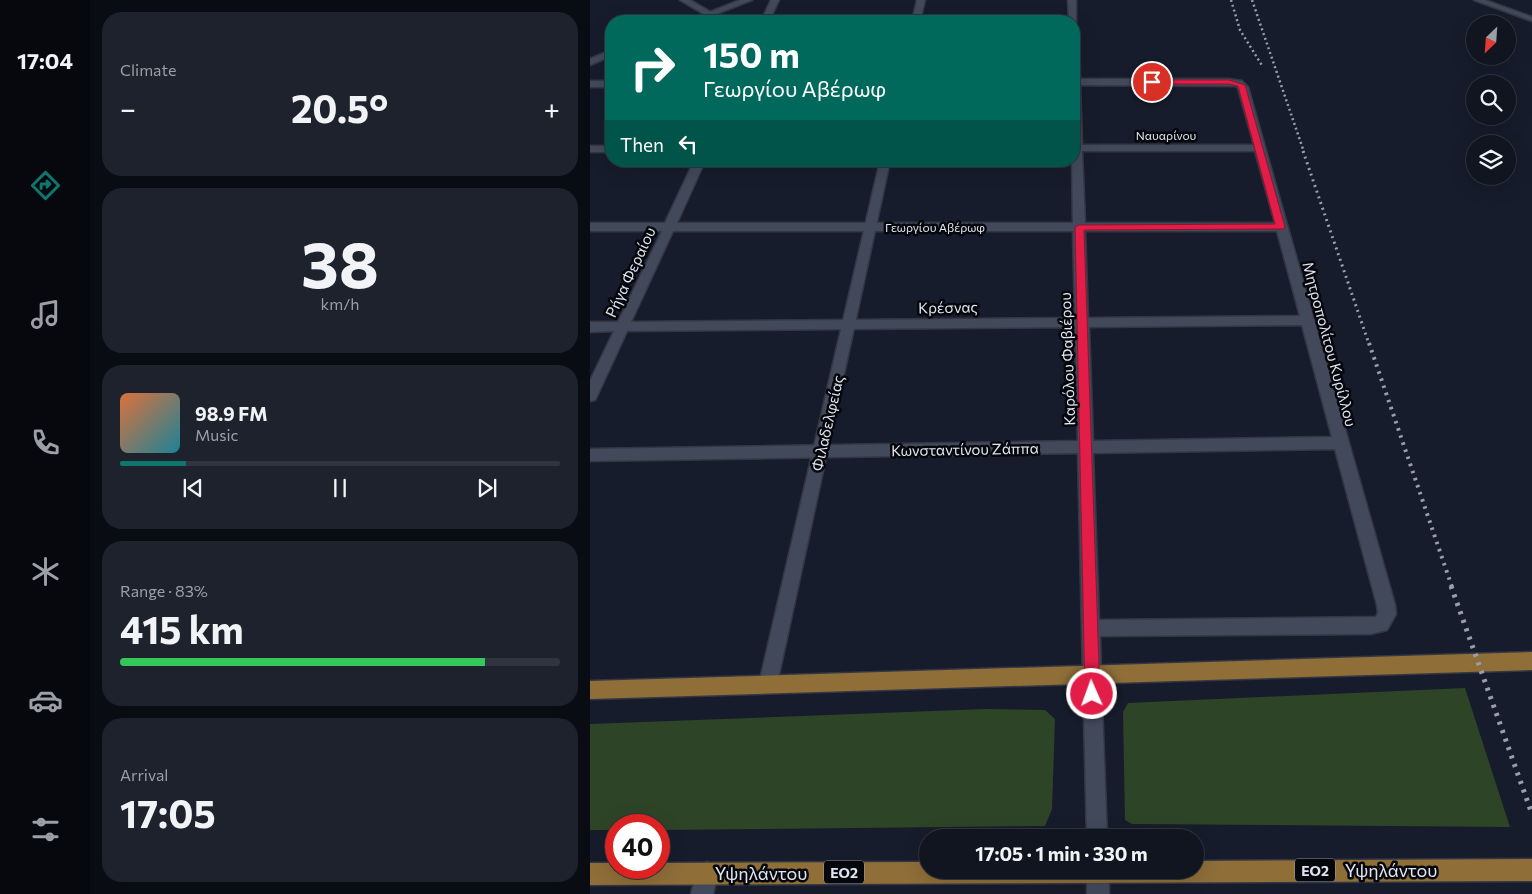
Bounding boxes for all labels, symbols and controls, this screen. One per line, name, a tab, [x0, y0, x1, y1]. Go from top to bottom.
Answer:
north arrow	[1466, 15, 1516, 65]
map controls	[1466, 15, 1516, 185]
text: 150 m	[703, 32, 800, 75]
icon: right	[620, 35, 685, 100]
text: 17:04	[17, 47, 73, 74]
text: Climate	[120, 60, 176, 79]
pin	[1131, 61, 1173, 103]
icon: arrive	[1138, 68, 1166, 96]
text: Γεωργίου Αβέρωφ	[703, 75, 886, 102]
button: search	[1466, 75, 1516, 125]
text: 20.5°	[291, 84, 388, 131]
text: −	[120, 91, 136, 125]
text: +	[544, 91, 560, 125]
street label: Ναυαρίνου	[1136, 128, 1197, 142]
icon: left	[674, 130, 702, 158]
text: Then	[620, 133, 664, 156]
button: layers	[1466, 135, 1516, 185]
icon: directions	[28, 168, 63, 203]
street label: Γεωργίου Αβέρωφ	[885, 220, 985, 234]
text: 38	[301, 222, 379, 301]
street label: Ρήγα Φεραίου	[601, 224, 659, 320]
street label: Μητροπολίτου Κυρίλλου	[1299, 260, 1361, 428]
street label: Καρόλου Φαβιέρου	[1056, 292, 1078, 426]
text: km/h	[321, 294, 359, 313]
icon: music	[28, 297, 63, 332]
street label: Κρέσνας	[918, 297, 978, 317]
street label: Φιλαδελφείας	[807, 373, 847, 473]
text: 98.9 FM	[195, 402, 268, 425]
icon: phone	[28, 425, 63, 460]
text: Music	[195, 425, 239, 444]
street label: Κωνσταντίνου Ζάππα	[891, 439, 1039, 459]
icon: previous	[179, 474, 207, 502]
icon: pause	[326, 474, 354, 502]
icon: next	[473, 474, 501, 502]
icon: climate	[28, 554, 63, 589]
text: Range · 83%	[120, 581, 208, 600]
text: 415 km	[120, 605, 244, 652]
position arrow	[1065, 667, 1117, 719]
icon: car	[28, 683, 63, 718]
text: Arrival	[120, 765, 168, 784]
text: 17:05	[120, 789, 216, 836]
icon: filters	[28, 812, 63, 847]
speed limit sign: 40	[605, 814, 670, 879]
text: 17:05 · 1 min · 330 m	[975, 842, 1148, 865]
road number: ΕΟ2	[1295, 858, 1335, 882]
street label: Υψηλάντου	[1345, 859, 1437, 881]
road number: ΕΟ2	[824, 860, 864, 884]
street label: Υψηλάντου	[715, 862, 807, 884]

